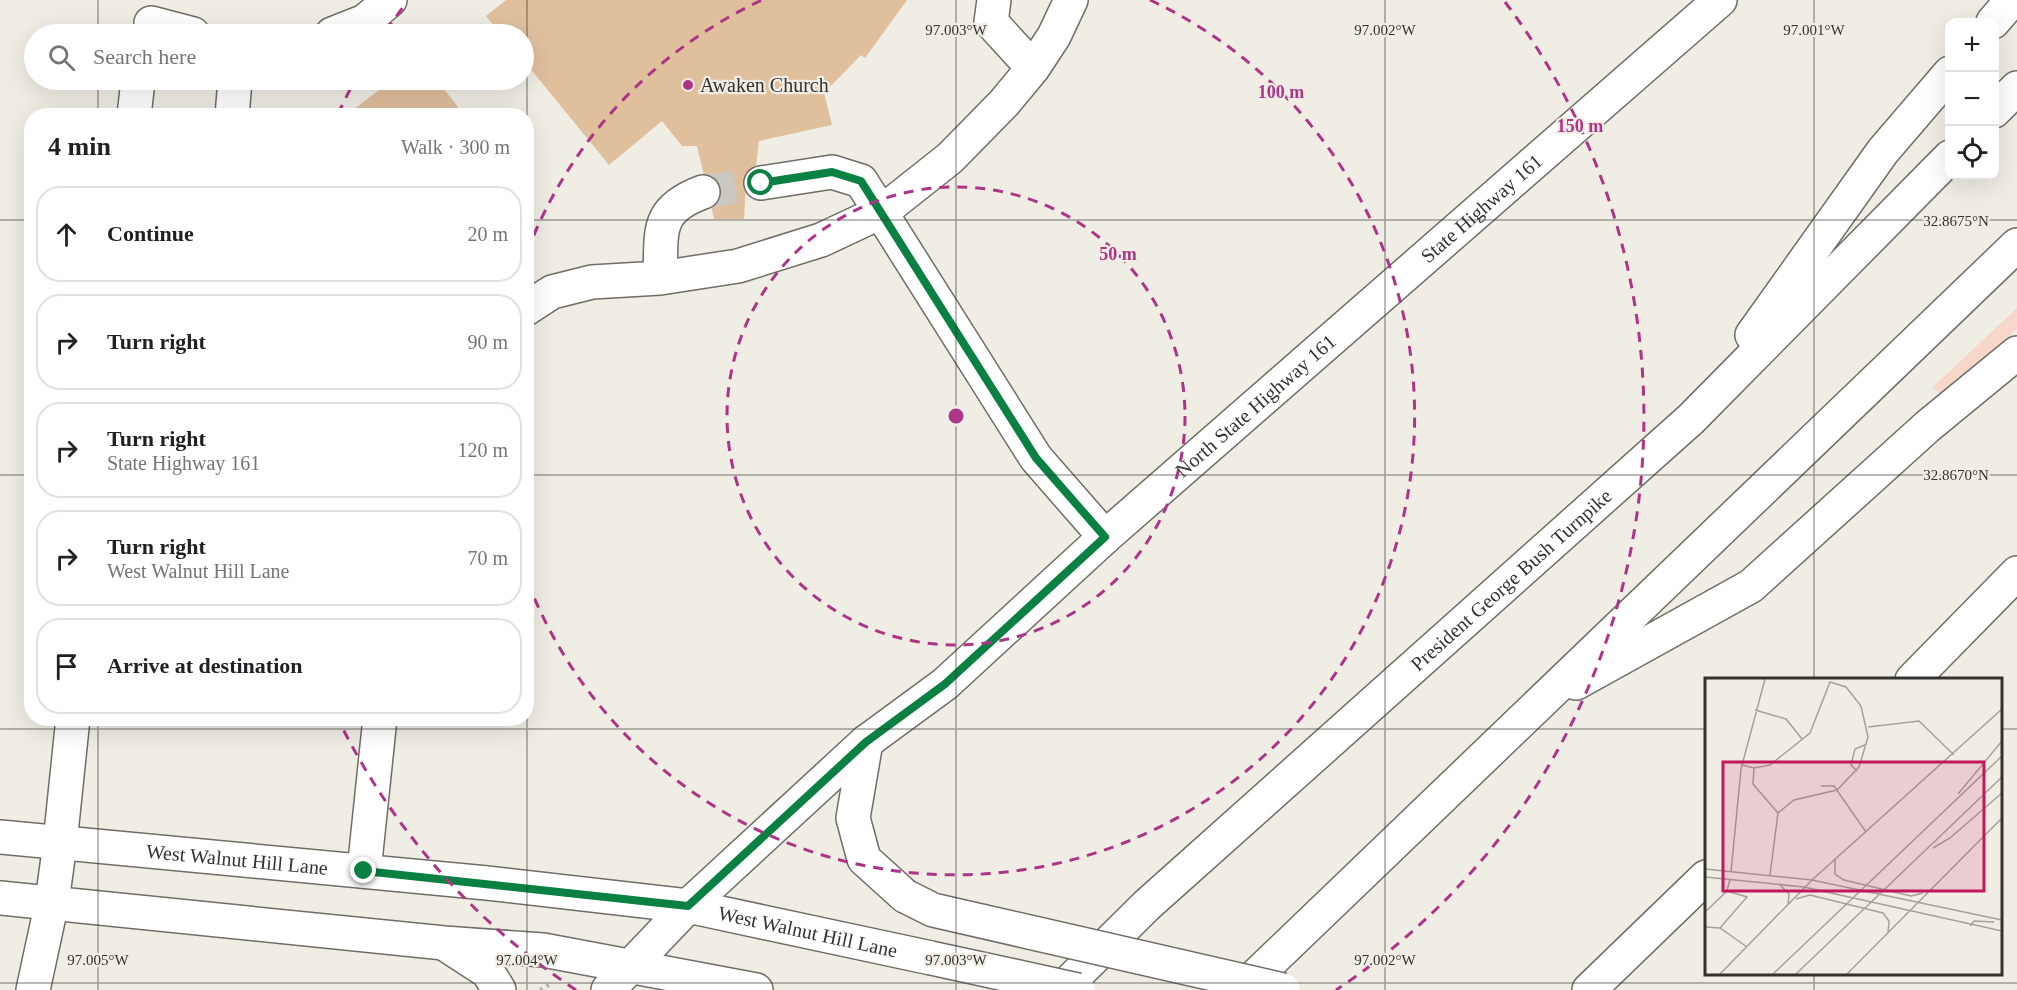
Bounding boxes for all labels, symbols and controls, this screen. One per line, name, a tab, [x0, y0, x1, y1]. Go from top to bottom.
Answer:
map controls	[1945, 18, 1999, 180]
button: +	[1945, 18, 1999, 72]
text: 97.003°W	[925, 22, 988, 38]
text: 97.002°W	[1354, 22, 1417, 38]
text: 97.001°W	[1783, 22, 1846, 38]
search box	[24, 24, 534, 90]
icon: search	[45, 41, 78, 74]
text: Search here	[93, 44, 196, 69]
button: −	[1945, 72, 1999, 126]
place label: Awaken Church	[700, 74, 829, 96]
marker: Awaken Church	[681, 78, 695, 92]
text: 100 m	[1258, 82, 1304, 102]
text: 150 m	[1557, 116, 1603, 136]
button: locate	[1945, 126, 1999, 180]
text: 4 min	[48, 132, 111, 161]
text: Walk · 300 m	[401, 136, 510, 158]
street label: State Highway 161	[1416, 150, 1546, 267]
route start	[747, 169, 773, 195]
text: 32.8675°N	[1923, 213, 1989, 229]
icon: ahead	[50, 218, 83, 251]
text: Continue	[107, 221, 194, 246]
text: 20 m	[467, 223, 508, 245]
text: 50 m	[1099, 244, 1137, 264]
icon: right	[50, 326, 83, 359]
text: Turn right	[107, 329, 206, 354]
street label: North State Highway 161	[1171, 330, 1340, 481]
text: 90 m	[467, 331, 508, 353]
centre of rings	[946, 406, 966, 426]
text: Turn right	[107, 426, 206, 451]
icon: right	[50, 434, 83, 467]
text: 120 m	[457, 439, 508, 461]
text: State Highway 161	[107, 452, 260, 474]
text: 32.8670°N	[1923, 467, 1989, 483]
street label: President George Bush Turnpike	[1406, 484, 1616, 675]
text: Turn right	[107, 534, 206, 559]
icon: right	[50, 542, 83, 575]
text: 70 m	[467, 547, 508, 569]
text: West Walnut Hill Lane	[107, 560, 289, 582]
icon: arrive	[50, 650, 83, 683]
text: Arrive at destination	[107, 653, 303, 678]
inset map	[1705, 678, 2002, 975]
street label: West Walnut Hill Lane	[145, 840, 329, 879]
route end	[350, 857, 376, 883]
street label: West Walnut Hill Lane	[716, 902, 900, 962]
text: 97.005°W	[67, 952, 130, 968]
text: 97.004°W	[496, 952, 559, 968]
text: 97.003°W	[925, 952, 988, 968]
text: 97.002°W	[1354, 952, 1417, 968]

